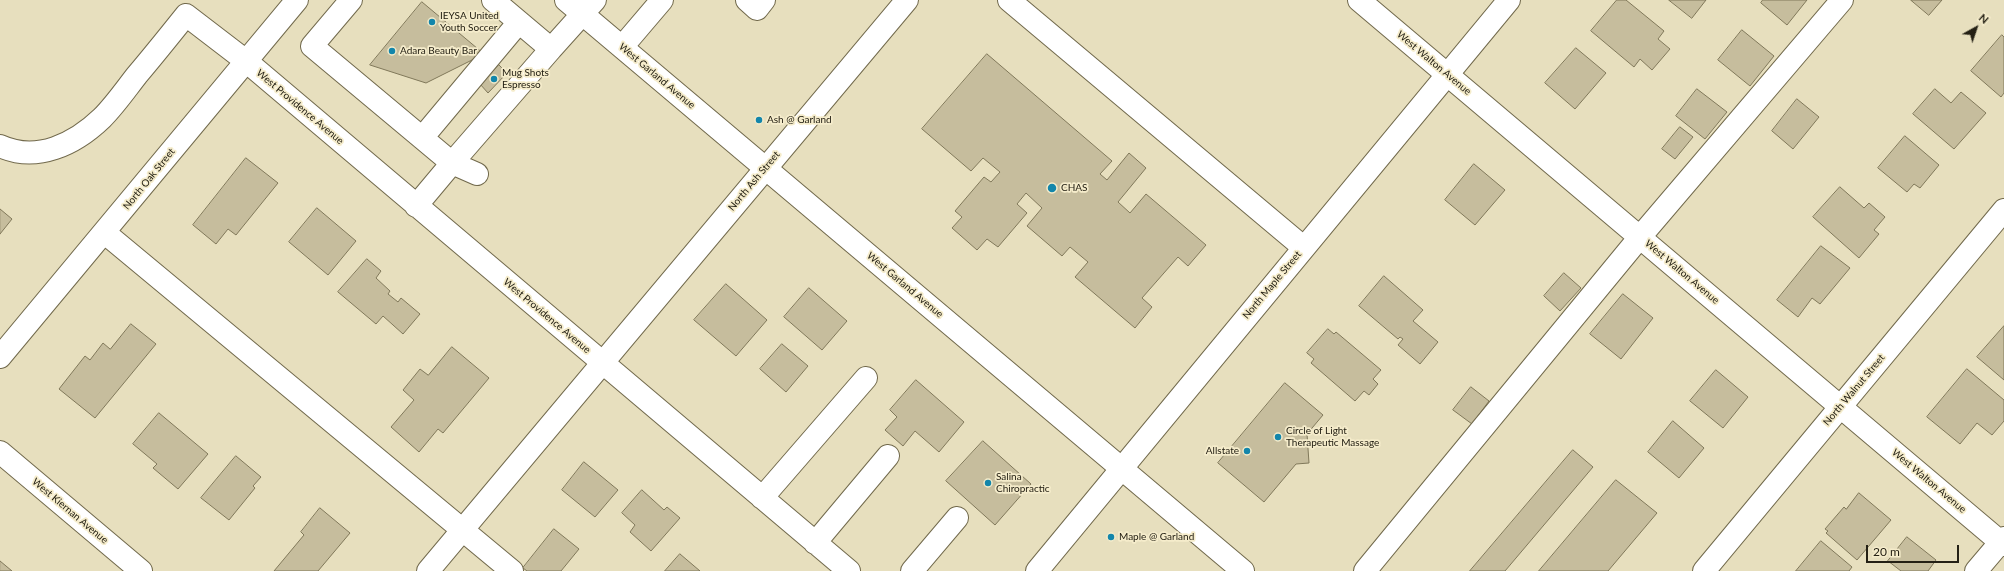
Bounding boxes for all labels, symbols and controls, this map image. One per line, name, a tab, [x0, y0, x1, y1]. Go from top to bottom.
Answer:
north arrow	[1956, 8, 1996, 48]
place label: IEYSA United Youth Soccer	[440, 10, 499, 34]
text: N	[1977, 11, 1991, 26]
marker: IEYSA United Youth Soccer	[427, 17, 437, 27]
street label: West Walton Avenue	[1394, 28, 1474, 98]
street label: West Garland Avenue	[617, 41, 697, 111]
place label: Adara Beauty Bar	[400, 45, 477, 57]
marker: Adara Beauty Bar	[387, 46, 397, 56]
street label: West Providence Avenue	[254, 67, 346, 147]
place label: Mug Shots Espresso	[502, 67, 549, 90]
marker: Mug Shots Espresso	[489, 74, 499, 84]
place label: Ash @ Garland	[767, 114, 832, 126]
marker: Ash @ Garland	[754, 115, 764, 125]
street label: North Oak Street	[121, 146, 177, 212]
street label: North Ash Street	[726, 149, 782, 213]
marker: CHAS	[1046, 182, 1058, 194]
place label: CHAS	[1061, 182, 1088, 194]
street label: West Walton Avenue	[1642, 237, 1722, 307]
street label: North Maple Street	[1240, 249, 1304, 321]
street label: West Garland Avenue	[865, 250, 945, 320]
street label: West Providence Avenue	[501, 276, 593, 356]
street label: North Walnut Street	[1821, 352, 1887, 428]
place label: Circle of Light Therapeutic Massage	[1286, 425, 1379, 448]
marker: Circle of Light Therapeutic Massage	[1273, 432, 1283, 442]
place label: Allstate	[1206, 445, 1239, 457]
marker: Allstate	[1242, 446, 1252, 456]
street label: West Walton Avenue	[1889, 446, 1969, 516]
place label: Salina Chiropractic	[996, 471, 1050, 494]
street label: West Kiernan Avenue	[30, 476, 110, 546]
marker: Salina Chiropractic	[983, 478, 993, 488]
place label: Maple @ Garland	[1119, 531, 1194, 543]
marker: Maple @ Garland	[1106, 532, 1116, 542]
scale bar	[1868, 537, 1961, 563]
text: 20 m	[1873, 544, 1900, 559]

